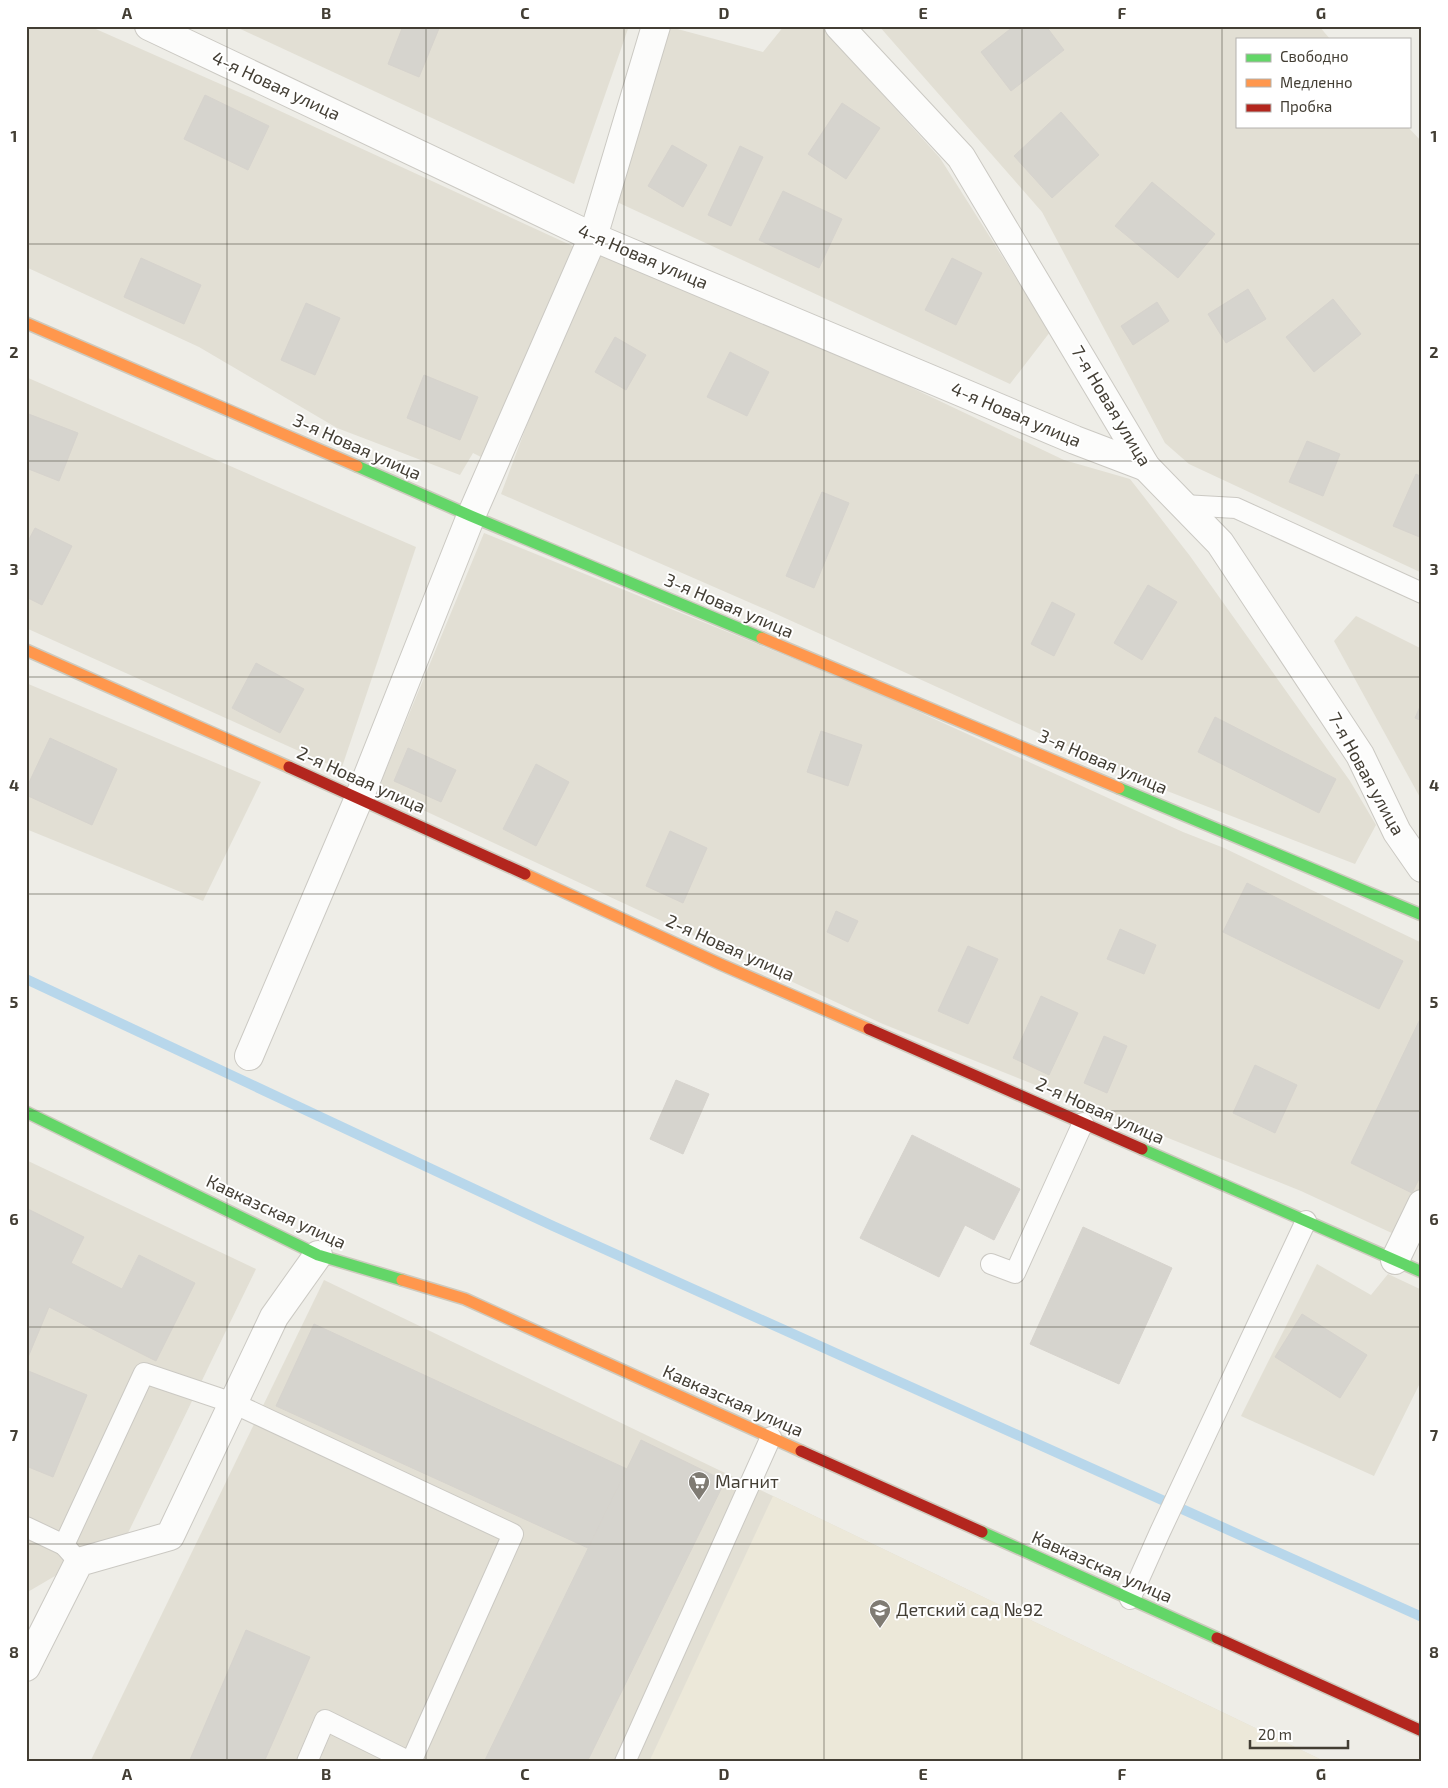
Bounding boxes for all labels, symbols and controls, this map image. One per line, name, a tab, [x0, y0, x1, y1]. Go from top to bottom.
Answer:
text: A	[122, 3, 133, 22]
text: B	[321, 3, 331, 22]
text: C	[520, 3, 530, 22]
text: D	[719, 3, 730, 22]
text: E	[918, 3, 928, 22]
text: F	[1118, 3, 1127, 22]
text: G	[1316, 3, 1326, 22]
legend	[1236, 38, 1410, 128]
street label: 4-я Новая улица	[209, 46, 344, 124]
text: Свободно	[1280, 47, 1349, 65]
text: Медленно	[1280, 73, 1353, 91]
text: Пробка	[1280, 97, 1332, 115]
text: 1	[11, 126, 17, 145]
text: 1	[1431, 126, 1437, 145]
street label: 4-я Новая улица	[575, 219, 712, 293]
street label: 7-я Новая улица	[1067, 341, 1157, 470]
text: 2	[9, 342, 19, 361]
text: 2	[1429, 342, 1439, 361]
street label: 4-я Новая улица	[948, 377, 1085, 451]
street label: 3-я Новая улица	[290, 408, 425, 484]
text: 3	[9, 559, 19, 578]
text: 3	[1429, 559, 1439, 578]
street label: 3-я Новая улица	[662, 568, 797, 642]
street label: 7-я Новая улица	[1324, 708, 1410, 839]
street label: 3-я Новая улица	[1036, 724, 1171, 798]
street label: 2-я Новая улица	[294, 741, 429, 817]
text: 4	[9, 775, 19, 794]
text: 4	[1429, 775, 1439, 794]
street label: 2-я Новая улица	[663, 909, 798, 985]
text: 5	[10, 992, 19, 1011]
text: 5	[1430, 992, 1439, 1011]
street label: 2-я Новая улица	[1033, 1072, 1168, 1148]
street label: Кавказская улица	[203, 1169, 350, 1253]
text: 6	[9, 1209, 19, 1228]
text: 6	[1429, 1209, 1439, 1228]
street label: Кавказская улица	[660, 1359, 807, 1441]
text: 7	[10, 1425, 19, 1444]
text: 7	[1430, 1425, 1439, 1444]
supermarket icon: Магнит	[687, 1470, 711, 1501]
place label: Магнит	[715, 1470, 779, 1492]
street label: Кавказская улица	[1029, 1525, 1176, 1607]
school or university icon: Детский сад №92	[868, 1598, 892, 1629]
place label: Детский сад №92	[896, 1598, 1043, 1620]
text: 8	[9, 1642, 19, 1661]
text: 8	[1429, 1642, 1439, 1661]
scale bar	[1250, 1718, 1348, 1750]
text: 20 m	[1258, 1725, 1292, 1743]
text: A	[122, 1764, 133, 1783]
text: B	[321, 1764, 331, 1783]
text: C	[520, 1764, 530, 1783]
text: D	[719, 1764, 730, 1783]
text: E	[918, 1764, 928, 1783]
text: F	[1118, 1764, 1127, 1783]
text: G	[1316, 1764, 1326, 1783]

